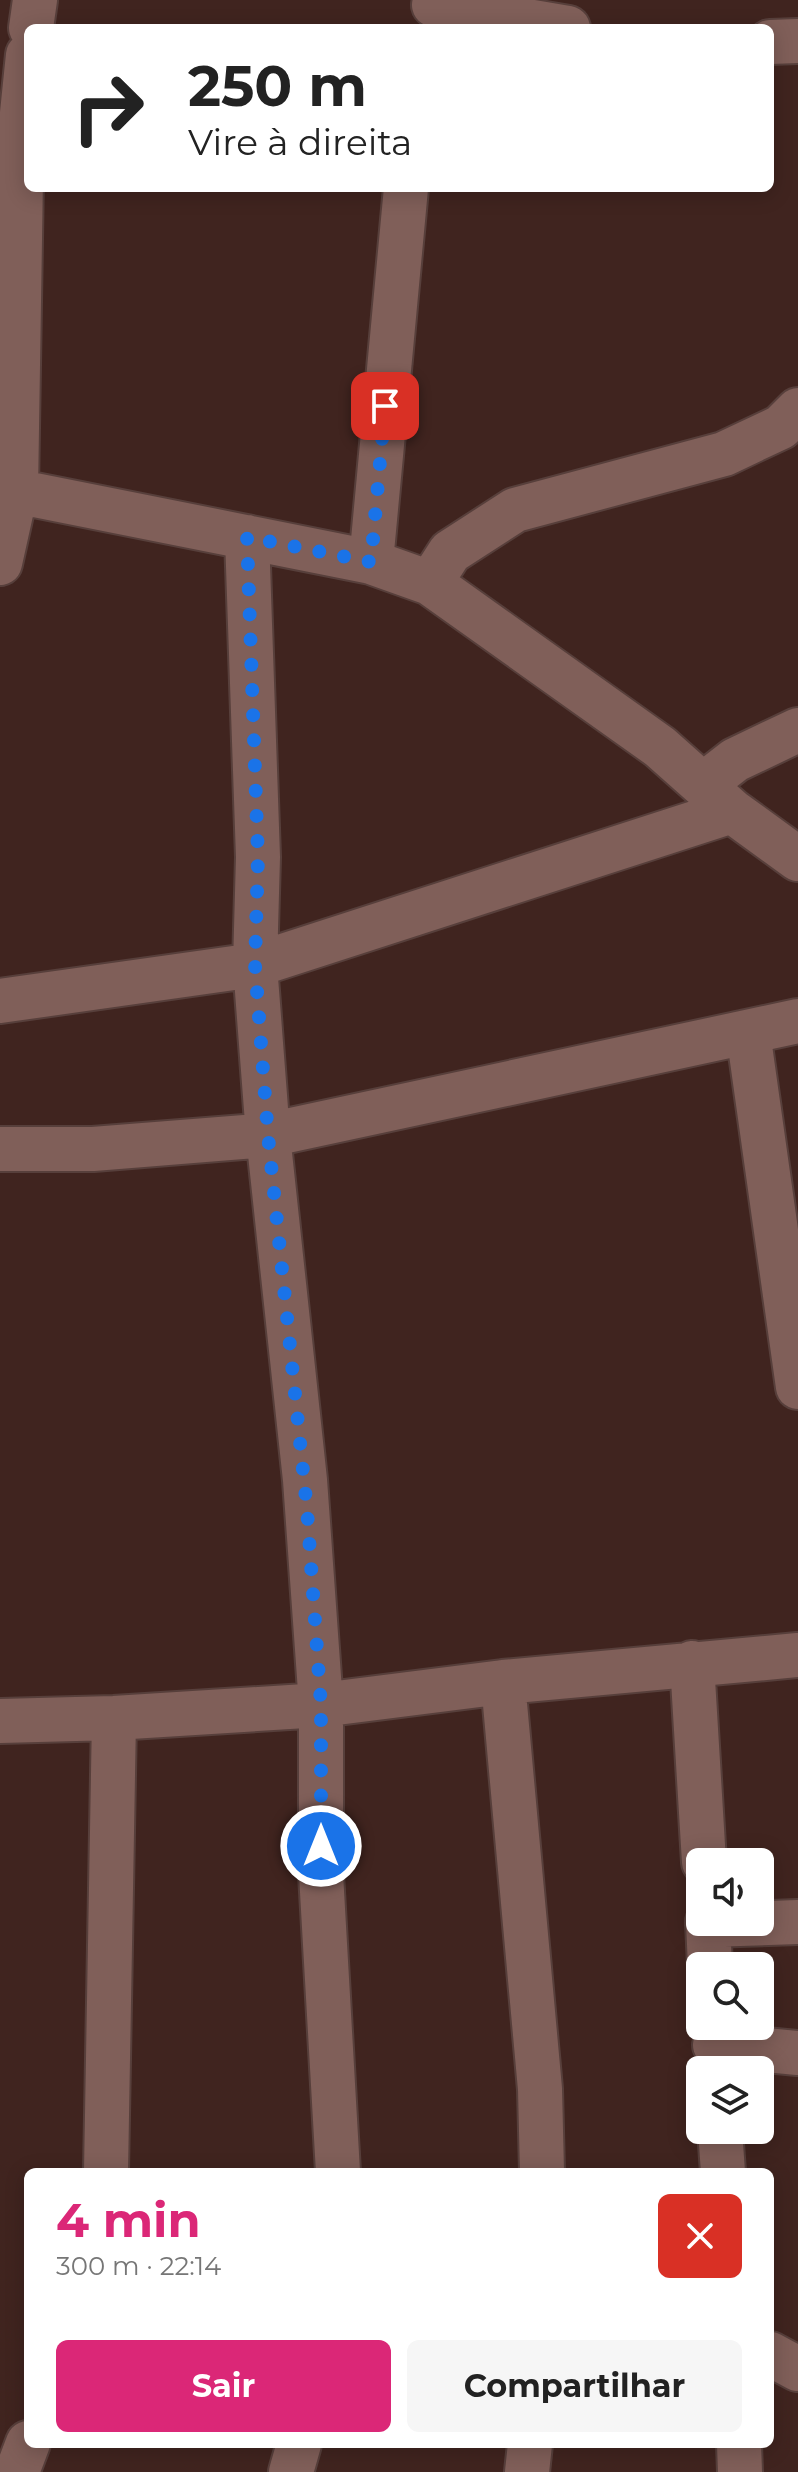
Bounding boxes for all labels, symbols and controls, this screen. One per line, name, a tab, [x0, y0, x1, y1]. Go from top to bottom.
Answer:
text: 250 m	[188, 52, 367, 120]
icon: right	[56, 56, 160, 160]
text: Vire à direita	[188, 120, 412, 164]
pin	[351, 372, 419, 440]
icon: arrive	[363, 384, 407, 428]
position arrow	[279, 1804, 363, 1888]
map controls	[686, 1848, 774, 2144]
button: sound	[686, 1848, 774, 1936]
button: search	[686, 1952, 774, 2040]
button: layers	[686, 2056, 774, 2144]
text: 4 min	[56, 2191, 201, 2249]
button: close	[658, 2194, 742, 2278]
text: 300 m · 22:14	[56, 2250, 221, 2282]
button: Sair	[56, 2340, 391, 2432]
button: Compartilhar	[407, 2340, 742, 2432]

